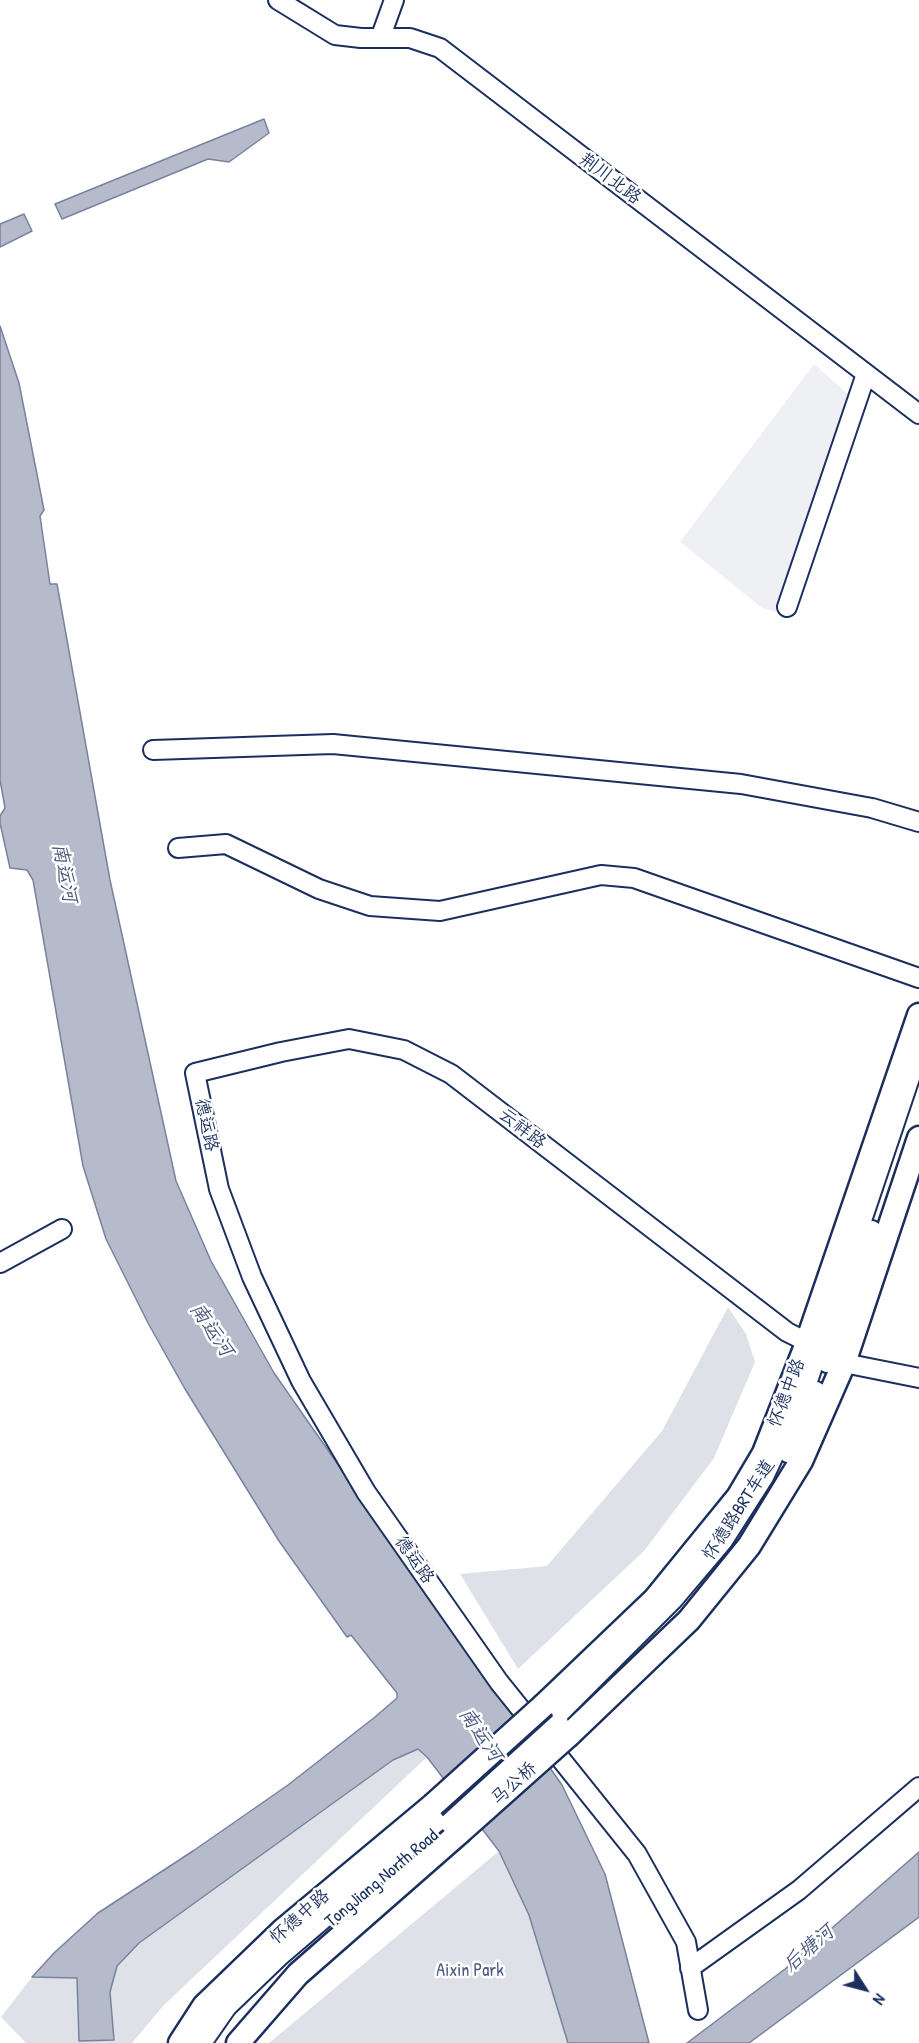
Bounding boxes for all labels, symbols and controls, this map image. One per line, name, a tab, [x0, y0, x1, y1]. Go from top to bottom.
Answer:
street label: 荆川北路	[575, 149, 645, 209]
water label: 南运河	[46, 841, 82, 905]
street label: 德运路	[190, 1096, 222, 1154]
street label: 云祥路	[494, 1104, 550, 1154]
water label: 南运河	[184, 1298, 238, 1362]
street label: 怀德中路	[764, 1356, 810, 1430]
street label: 怀德路BRT车道	[698, 1456, 780, 1564]
street label: 德运路	[390, 1532, 438, 1588]
water label: 南运河	[453, 1703, 507, 1767]
street label: 马公桥	[487, 1758, 541, 1810]
street label: TongJiang North Road	[321, 1825, 443, 1933]
street label: 怀德中路	[266, 1885, 334, 1949]
water label: 后塘河	[778, 1920, 840, 1978]
north arrow	[835, 1959, 895, 2019]
park label: Aixin Park	[436, 1960, 504, 1982]
text: N	[868, 1990, 891, 2009]

